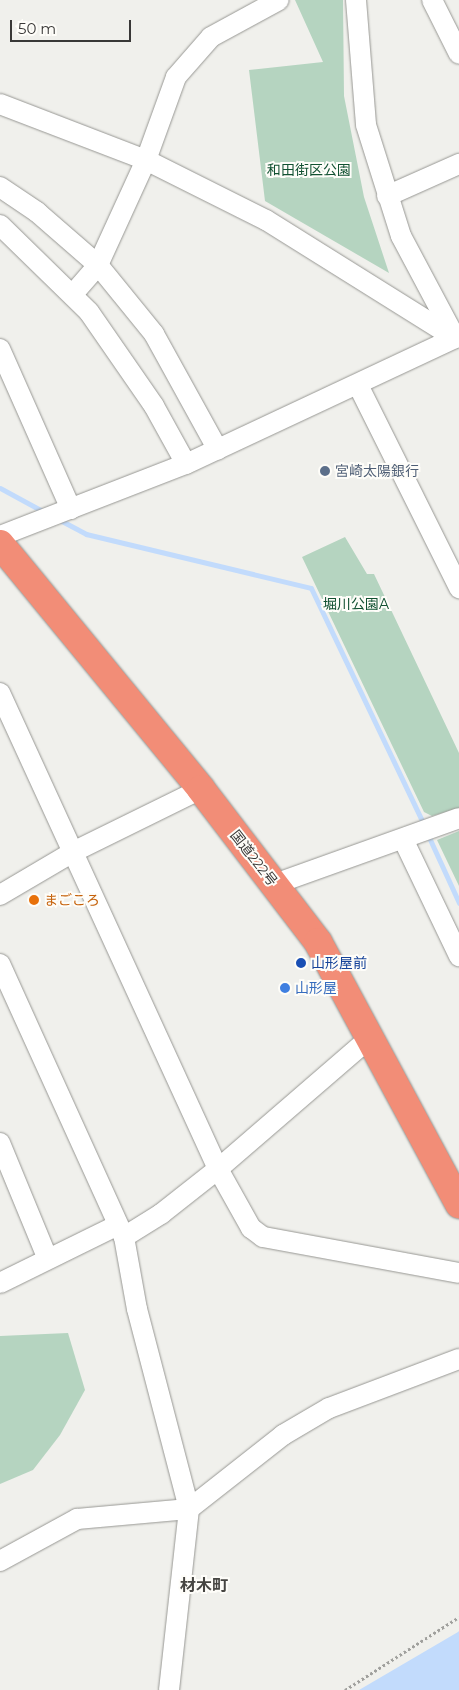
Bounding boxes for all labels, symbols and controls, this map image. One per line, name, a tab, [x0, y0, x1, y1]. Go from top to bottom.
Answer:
scale bar	[12, 10, 134, 42]
text: 50 m	[18, 19, 56, 38]
park label: 和田街区公園	[267, 162, 351, 178]
place label: 宮崎太陽銀行	[335, 463, 419, 479]
marker: 宮崎太陽銀行	[319, 465, 331, 477]
park label: 堀川公園A	[323, 596, 389, 612]
street label: 国道222号	[227, 827, 281, 889]
place label: まごころ	[44, 892, 100, 908]
marker: まごころ	[28, 894, 40, 906]
place label: 山形屋前	[311, 955, 367, 971]
marker: 山形屋前	[295, 957, 307, 969]
place label: 山形屋	[295, 980, 337, 996]
marker: 山形屋	[279, 982, 291, 994]
district label: 材木町	[180, 1576, 228, 1596]

